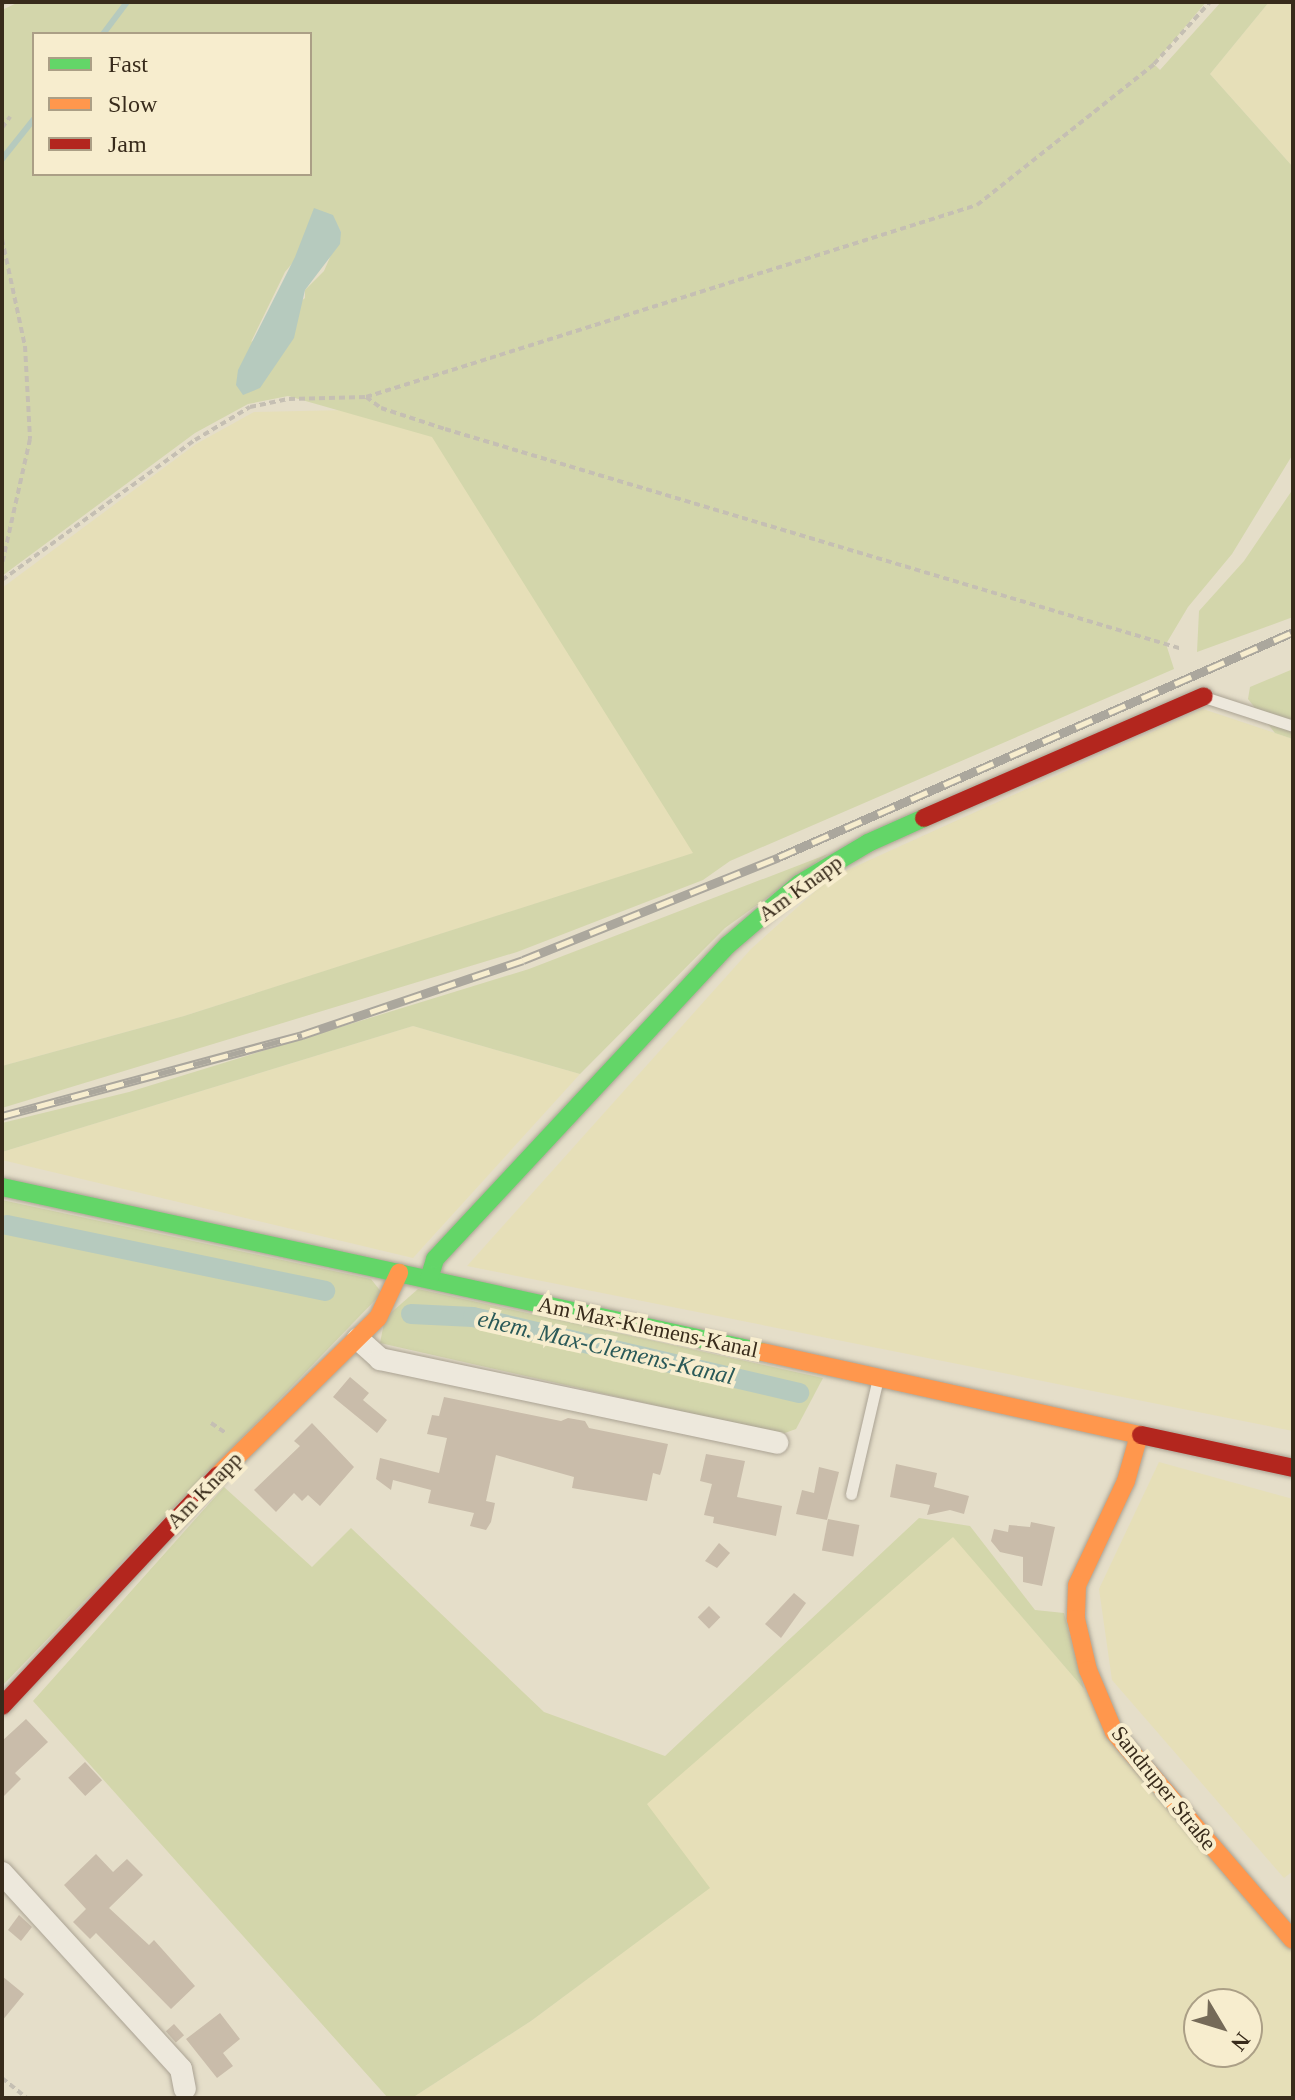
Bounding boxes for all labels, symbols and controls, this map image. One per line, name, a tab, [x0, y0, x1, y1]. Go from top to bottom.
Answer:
legend	[32, 32, 312, 176]
text: Fast	[108, 51, 148, 77]
text: Slow	[108, 91, 157, 117]
text: Jam	[108, 131, 147, 157]
street label: Am Knapp	[753, 849, 847, 927]
street label: Am Max-Klemens-Kanal	[536, 1291, 760, 1363]
water label: ehem. Max-Clemens-Kanal	[475, 1304, 737, 1392]
street label: Am Knapp	[161, 1446, 247, 1534]
street label: Sandruper Straße	[1106, 1721, 1222, 1855]
north arrow	[1183, 1988, 1263, 2068]
text: N	[1226, 2028, 1255, 2056]

